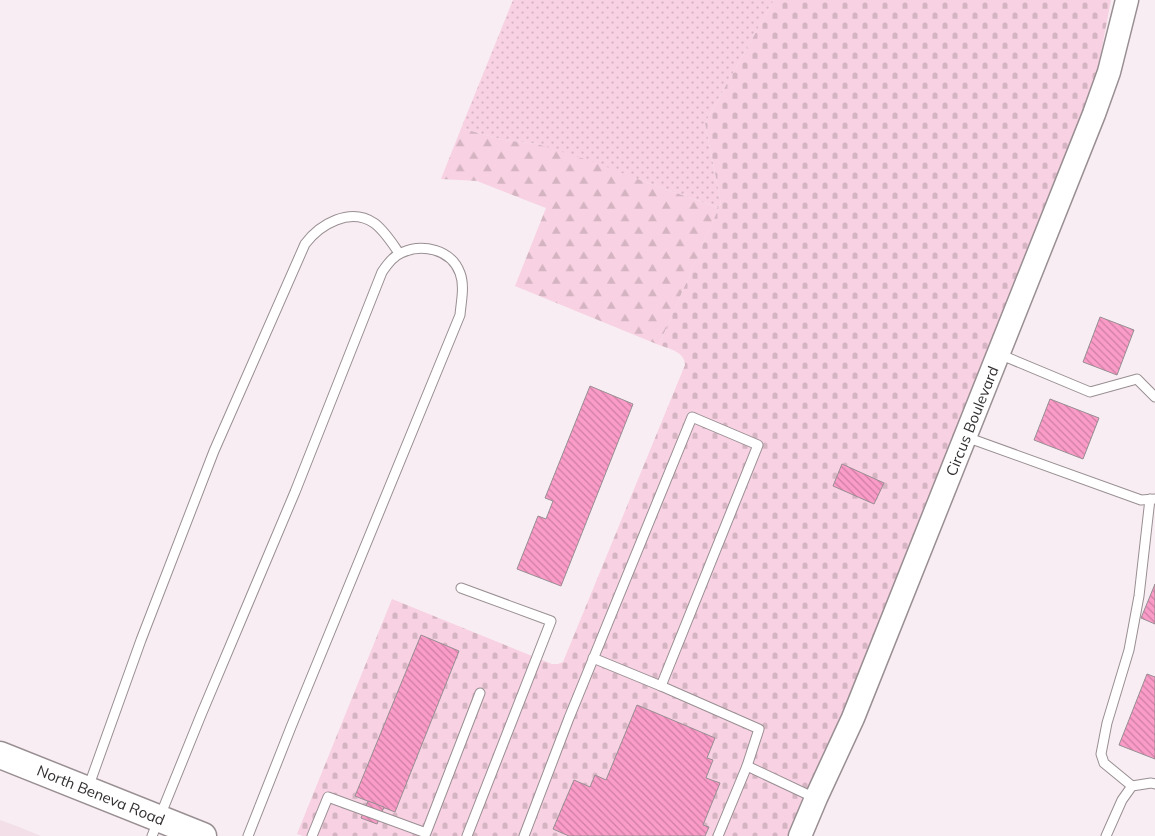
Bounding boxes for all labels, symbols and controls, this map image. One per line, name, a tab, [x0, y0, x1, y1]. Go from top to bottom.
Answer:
street label: Circus Boulevard	[941, 363, 1003, 479]
street label: North Beneva Road	[34, 761, 168, 829]

